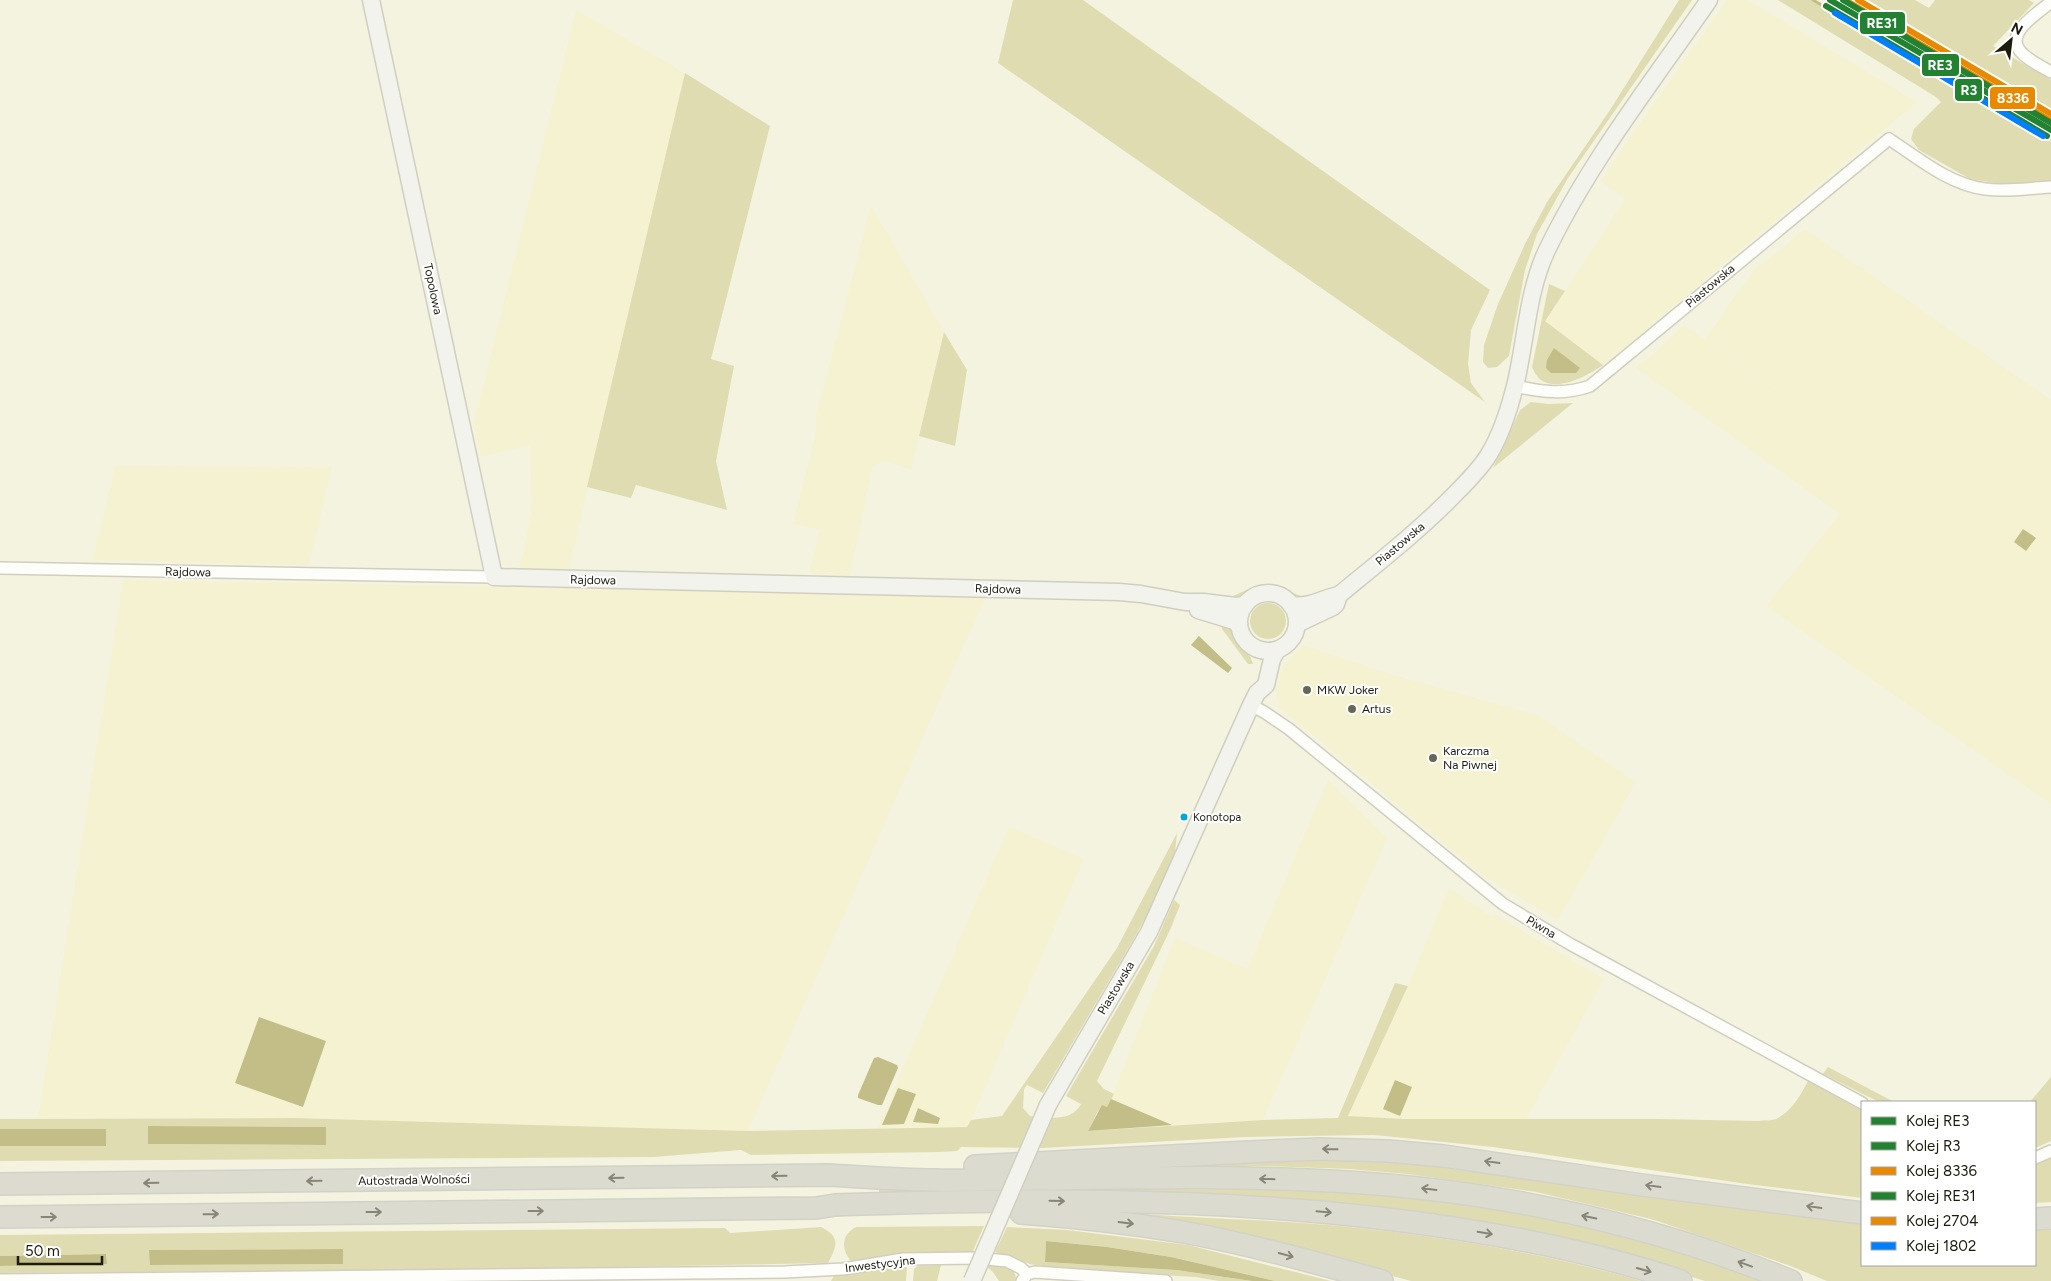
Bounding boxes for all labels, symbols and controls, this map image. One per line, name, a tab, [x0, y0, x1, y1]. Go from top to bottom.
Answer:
line badge: RE31	[1859, 11, 1906, 35]
text: RE31	[1867, 15, 1897, 32]
north arrow	[1986, 15, 2036, 65]
text: N	[2008, 19, 2026, 39]
line badge: RE3	[1921, 53, 1960, 77]
text: RE3	[1927, 57, 1953, 74]
line badge: R3	[1954, 78, 1983, 102]
text: R3	[1961, 82, 1978, 99]
line badge: 8336	[1989, 86, 2036, 110]
text: 8336	[1997, 90, 2029, 107]
street label: Piastowska	[1683, 261, 1737, 311]
street label: Topolowa	[421, 262, 445, 316]
street label: Piastowska	[1373, 519, 1427, 569]
street label: Rajdowa	[165, 565, 211, 579]
street label: Rajdowa	[570, 573, 616, 587]
street label: Rajdowa	[975, 581, 1021, 597]
place label: MKW Joker	[1317, 683, 1378, 697]
marker: MKW Joker	[1301, 684, 1313, 696]
place label: Artus	[1362, 702, 1391, 716]
marker: Artus	[1346, 703, 1358, 715]
place label: Karczma Na Piwnej	[1443, 744, 1497, 772]
marker: Karczma Na Piwnej	[1427, 752, 1439, 764]
place label: Konotopa	[1193, 811, 1241, 824]
marker: Konotopa	[1179, 812, 1189, 822]
street label: Piwna	[1524, 913, 1558, 941]
street label: Piastowska	[1095, 959, 1137, 1017]
legend	[1861, 1101, 2036, 1266]
text: Kolej RE3	[1906, 1112, 1969, 1130]
text: Kolej R3	[1906, 1137, 1961, 1155]
one-way arrow	[1322, 1145, 1338, 1154]
one-way arrow	[1484, 1157, 1500, 1167]
text: Kolej 8336	[1906, 1162, 1977, 1180]
one-way arrow	[771, 1171, 788, 1181]
street label: Autostrada Wolności	[358, 1172, 470, 1188]
one-way arrow	[609, 1173, 625, 1183]
one-way arrow	[1260, 1174, 1276, 1184]
one-way arrow	[306, 1176, 322, 1186]
one-way arrow	[144, 1178, 160, 1188]
one-way arrow	[1645, 1181, 1661, 1191]
one-way arrow	[1422, 1184, 1438, 1194]
text: Kolej RE31	[1906, 1187, 1976, 1205]
one-way arrow	[1048, 1196, 1065, 1206]
one-way arrow	[1806, 1202, 1822, 1212]
one-way arrow	[528, 1206, 544, 1216]
one-way arrow	[365, 1207, 381, 1217]
one-way arrow	[1316, 1208, 1332, 1217]
one-way arrow	[202, 1209, 219, 1219]
one-way arrow	[40, 1212, 56, 1222]
one-way arrow	[1582, 1212, 1598, 1221]
text: Kolej 2704	[1906, 1212, 1978, 1230]
one-way arrow	[1118, 1218, 1134, 1228]
one-way arrow	[1477, 1229, 1493, 1239]
scale bar	[18, 1234, 101, 1266]
text: Kolej 1802	[1906, 1237, 1976, 1255]
text: 50 m	[25, 1242, 60, 1260]
one-way arrow	[1277, 1251, 1293, 1260]
street label: Inwestycyjna	[844, 1253, 916, 1275]
one-way arrow	[1738, 1259, 1753, 1268]
one-way arrow	[1635, 1265, 1651, 1275]

